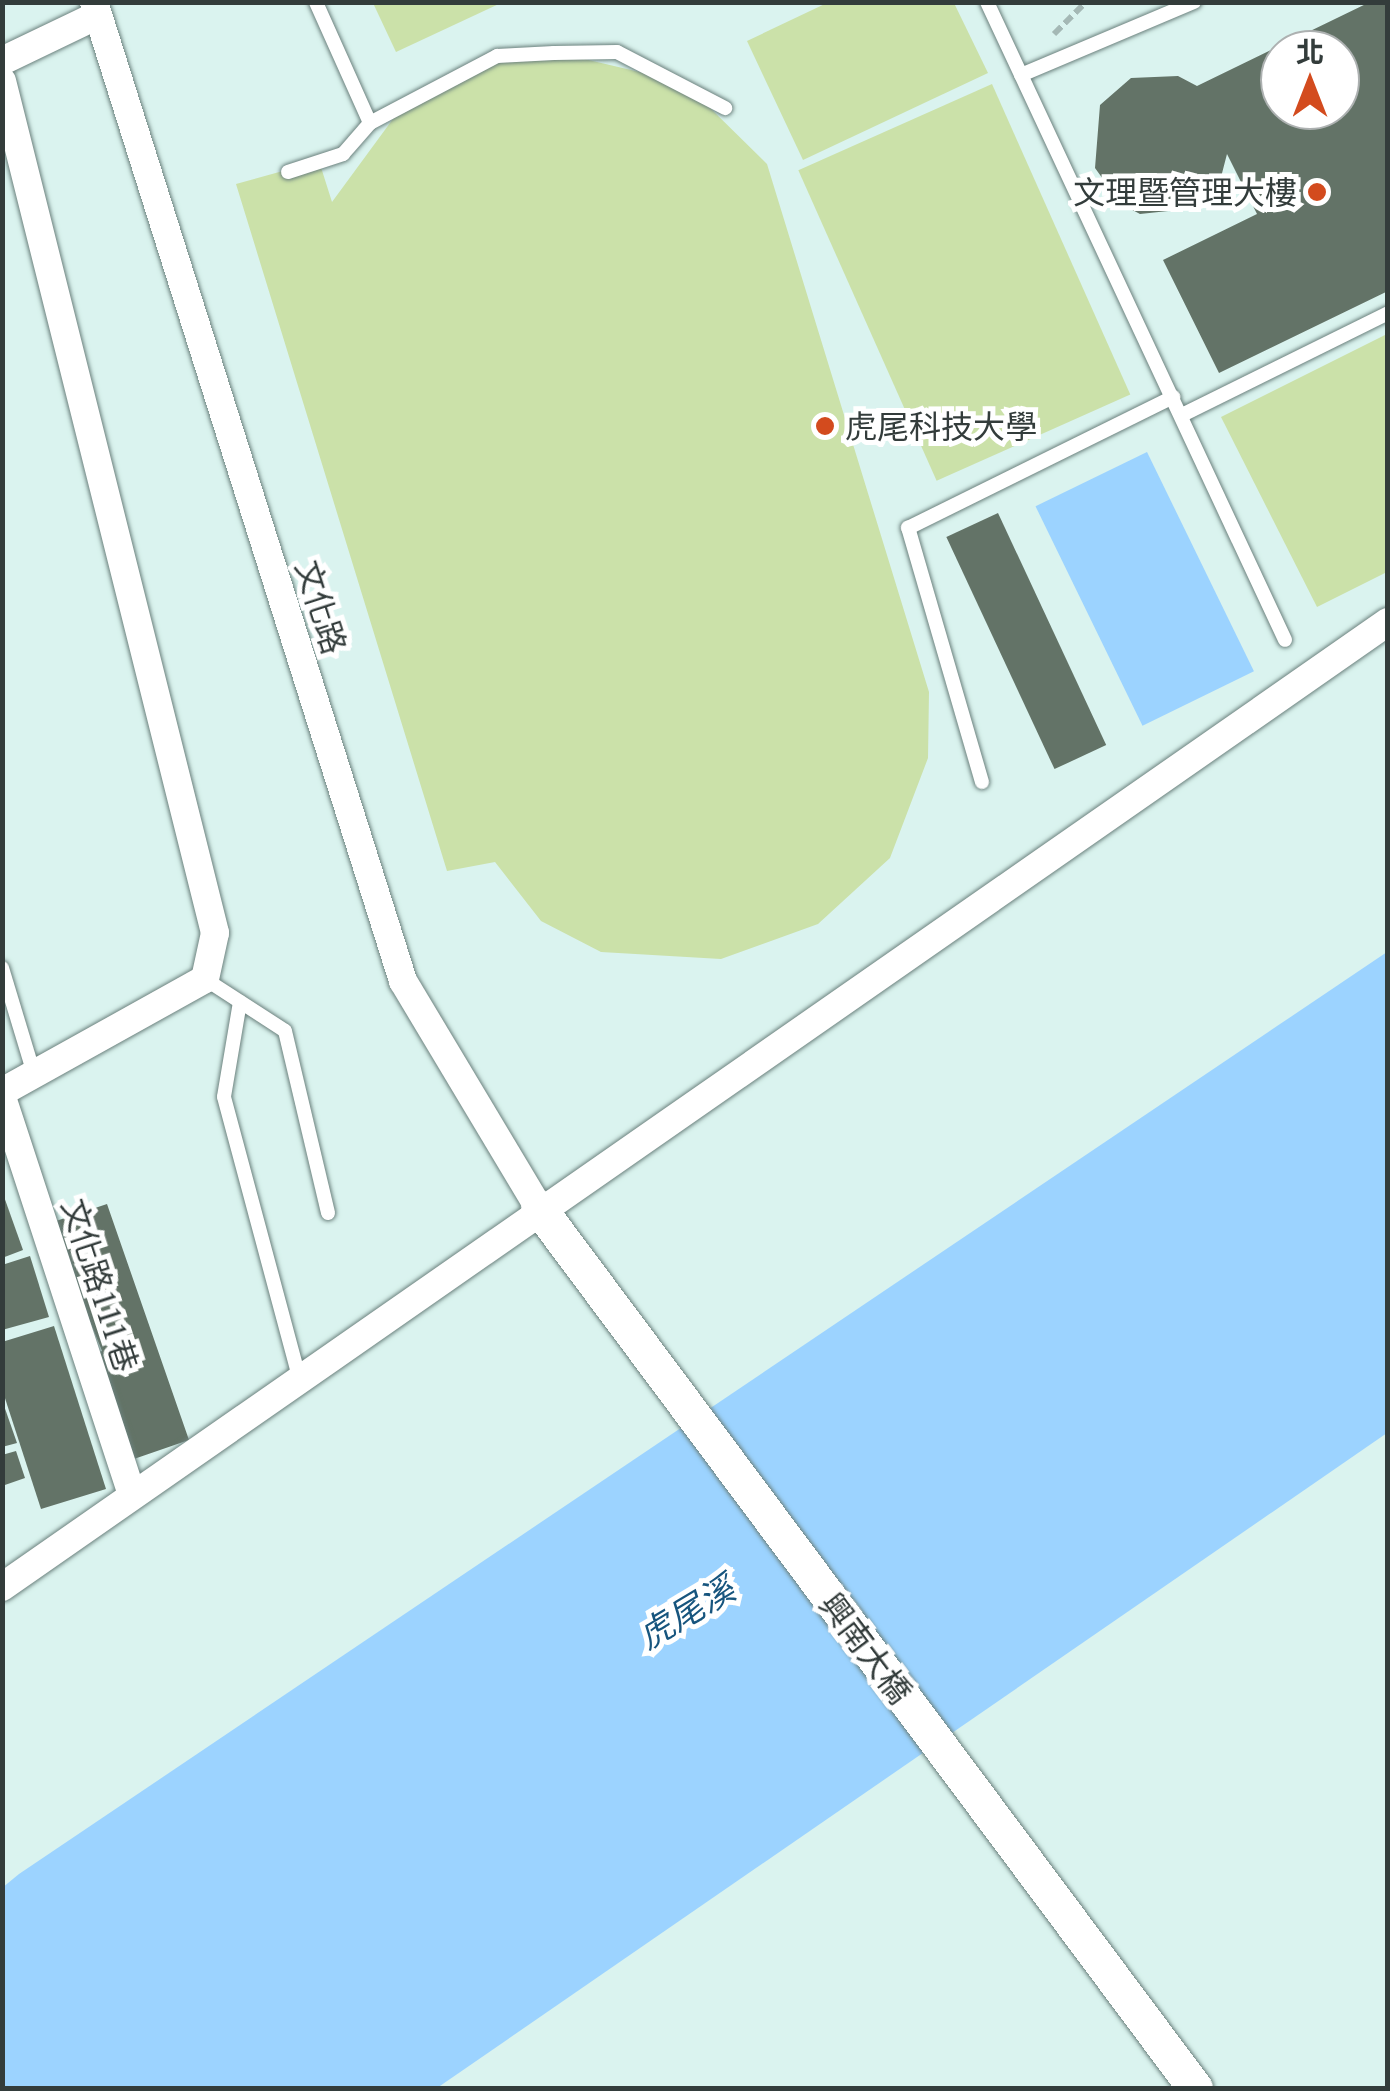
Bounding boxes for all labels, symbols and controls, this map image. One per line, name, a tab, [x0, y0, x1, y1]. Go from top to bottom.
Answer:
north arrow	[1260, 30, 1360, 130]
text: 北	[1296, 33, 1324, 70]
place label: 文理暨管理大樓	[1073, 173, 1297, 211]
marker: 文理暨管理大樓	[1306, 181, 1328, 203]
place label: 虎尾科技大學	[845, 407, 1037, 445]
marker: 虎尾科技大學	[814, 415, 836, 437]
street label: 文化路	[288, 555, 354, 659]
street label: 文化路111巷	[54, 1194, 146, 1376]
water label: 虎尾溪	[630, 1567, 742, 1657]
street label: 興南大橋	[812, 1585, 920, 1711]

